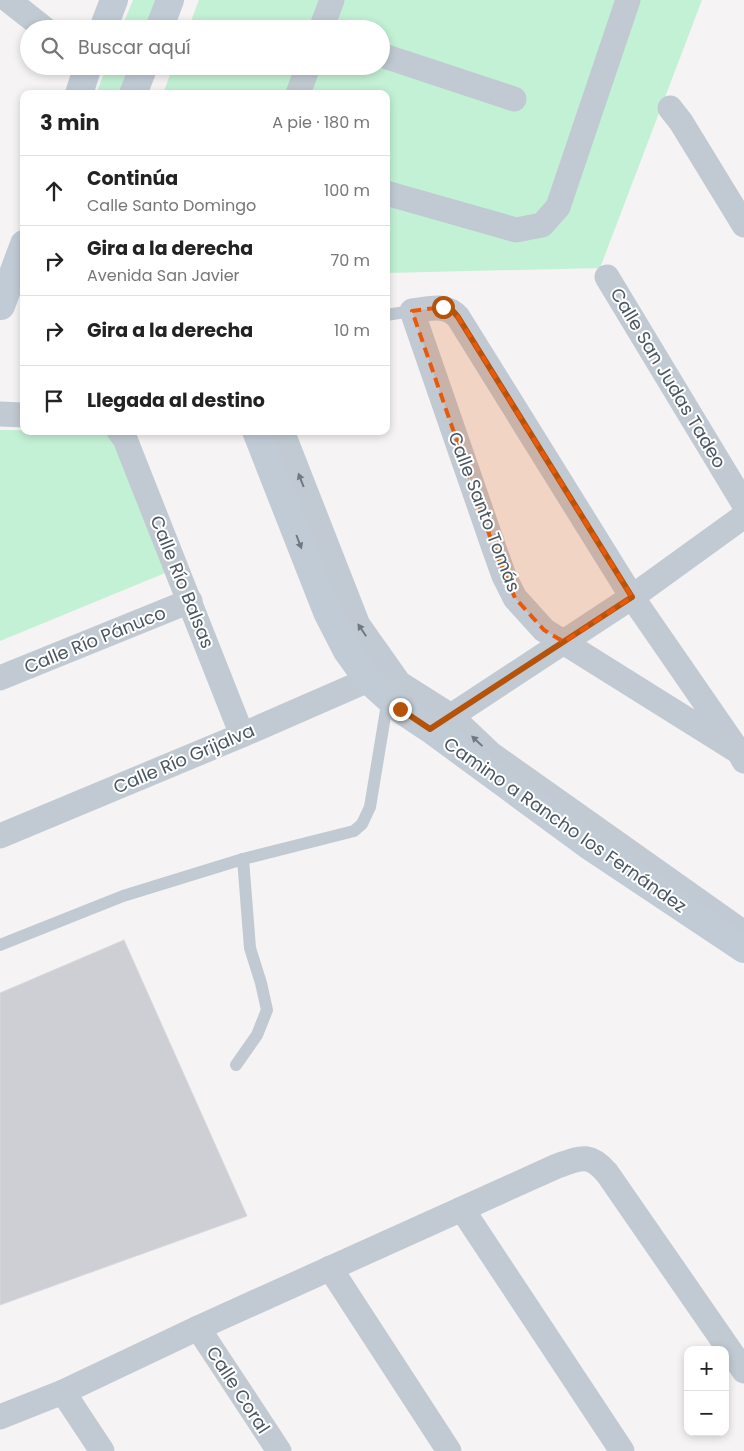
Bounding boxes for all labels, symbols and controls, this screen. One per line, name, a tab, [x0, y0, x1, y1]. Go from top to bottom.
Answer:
search box	[20, 20, 390, 75]
icon: search	[38, 34, 66, 62]
text: Buscar aquí	[78, 34, 191, 61]
text: 3 min	[40, 108, 100, 137]
text: A pie · 180 m	[272, 111, 370, 134]
text: Continúa	[87, 165, 178, 192]
icon: ahead	[40, 177, 68, 205]
text: 100 m	[324, 179, 370, 202]
text: Calle Santo Domingo	[87, 194, 256, 217]
text: Gira a la derecha	[87, 235, 253, 262]
icon: right	[40, 247, 68, 275]
text: 70 m	[330, 249, 370, 272]
text: Avenida San Javier	[87, 264, 240, 287]
street label: Calle San Judas Tadeo	[605, 283, 732, 473]
route start	[432, 296, 455, 319]
icon: right	[40, 317, 68, 345]
text: Gira a la derecha	[87, 317, 253, 344]
text: 10 m	[334, 319, 370, 342]
icon: arrive	[40, 387, 68, 415]
text: Llegada al destino	[87, 387, 265, 414]
street label: Calle Santo Tomás	[442, 428, 526, 595]
one-way arrow	[297, 472, 304, 487]
street label: Calle Río Balsas	[144, 512, 220, 652]
one-way arrow	[295, 535, 303, 550]
street label: Calle Río Pánuco	[20, 600, 169, 679]
one-way arrow	[357, 623, 366, 637]
route end	[389, 698, 412, 721]
street label: Calle Río Grijalva	[109, 718, 258, 800]
street label: Camino a Rancho los Fernández	[439, 731, 692, 918]
one-way arrow	[472, 735, 484, 747]
street label: Calle Coral	[201, 1341, 276, 1438]
map controls	[684, 1346, 729, 1436]
button: +	[684, 1346, 729, 1391]
button: −	[684, 1391, 729, 1436]

